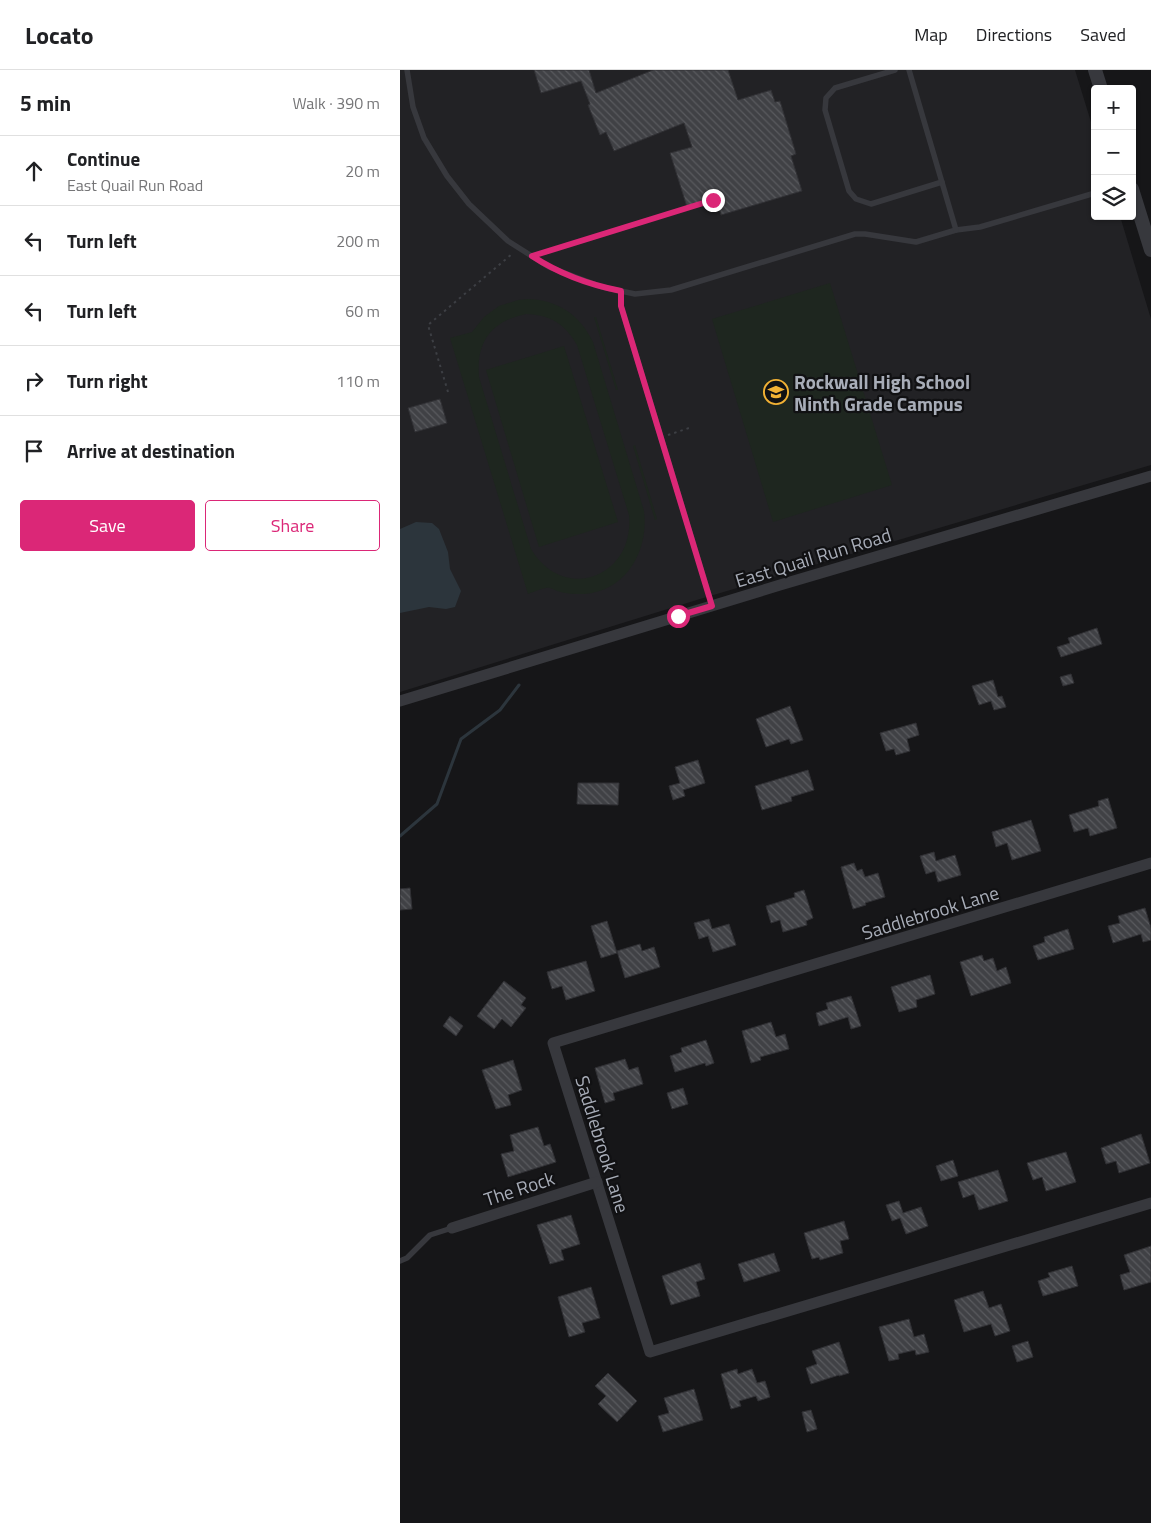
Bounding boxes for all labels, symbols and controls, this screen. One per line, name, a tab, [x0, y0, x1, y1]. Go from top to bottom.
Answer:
text: Locato	[25, 17, 94, 53]
text: Map	[914, 21, 948, 48]
text: Directions	[976, 21, 1052, 48]
text: Saved	[1080, 21, 1126, 48]
map controls	[1091, 85, 1136, 220]
button: +	[1091, 85, 1136, 130]
text: 5 min	[20, 87, 71, 119]
text: Walk · 390 m	[292, 91, 380, 115]
button: −	[1091, 130, 1136, 175]
text: Continue	[67, 144, 140, 173]
icon: ahead	[20, 157, 48, 185]
text: 20 m	[345, 159, 380, 183]
text: East Quail Run Road	[67, 173, 203, 197]
button: layers	[1091, 175, 1136, 220]
route end	[702, 189, 725, 212]
text: Turn left	[67, 226, 137, 255]
icon: left	[20, 227, 48, 255]
text: 200 m	[336, 229, 380, 253]
text: Turn left	[67, 296, 137, 325]
icon: left	[20, 297, 48, 325]
text: 60 m	[345, 299, 380, 323]
text: Turn right	[67, 366, 148, 395]
icon: right	[20, 367, 48, 395]
place label: Rockwall High School Ninth Grade Campus	[794, 367, 970, 418]
text: 110 m	[336, 369, 380, 393]
school or university icon: Rockwall High School Ninth Grade Campus	[763, 379, 789, 405]
text: Arrive at destination	[67, 436, 235, 465]
icon: arrive	[20, 437, 48, 465]
button: Save	[20, 500, 195, 551]
button: Share	[205, 500, 380, 551]
street label: East Quail Run Road	[731, 519, 895, 595]
route start	[667, 605, 690, 628]
street label: Saddlebrook Lane	[858, 877, 1002, 947]
street label: Saddlebrook Lane	[568, 1072, 638, 1216]
street label: The Rock	[480, 1163, 558, 1213]

